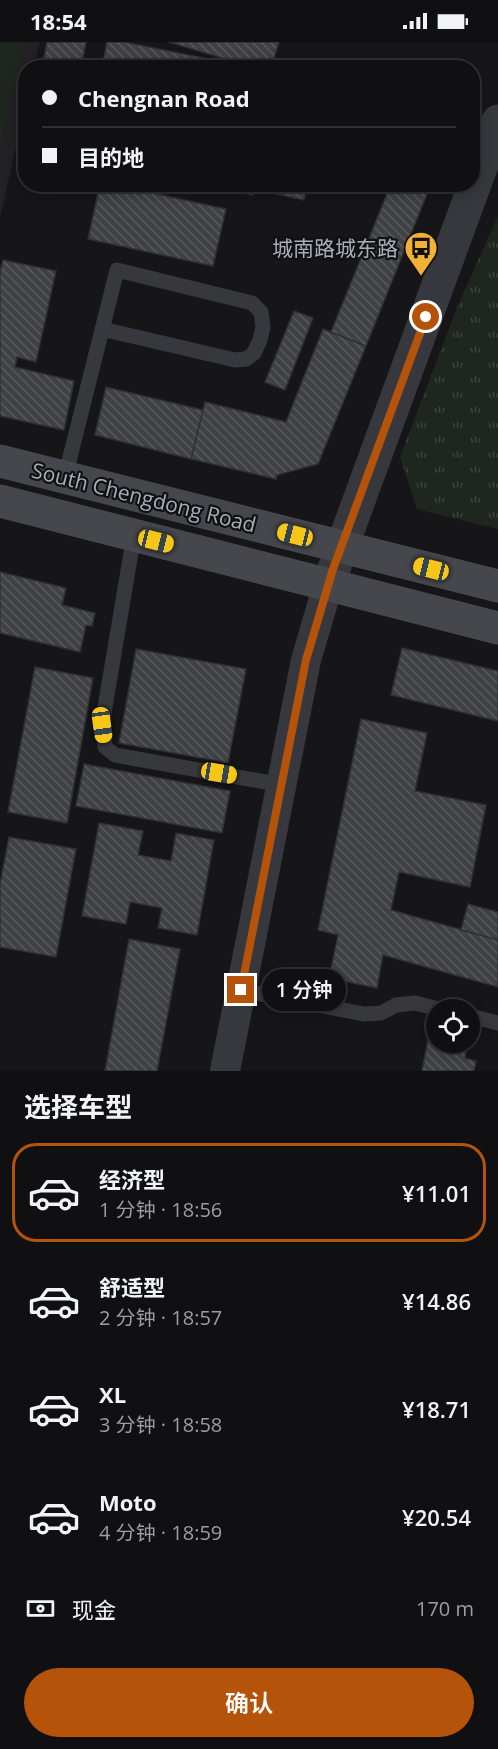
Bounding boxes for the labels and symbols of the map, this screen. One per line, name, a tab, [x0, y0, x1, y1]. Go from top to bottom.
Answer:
bus stop icon: 城南路城东路	[403, 230, 439, 277]
place label: 城南路城东路	[272, 234, 398, 262]
route start	[412, 303, 439, 330]
street label: South Chengdong Road	[29, 456, 259, 538]
car	[275, 522, 315, 548]
car	[136, 528, 176, 554]
car	[411, 556, 451, 582]
car	[91, 706, 113, 744]
car	[200, 761, 238, 785]
callout: 1 分钟	[262, 969, 346, 1011]
route end	[227, 976, 254, 1003]

